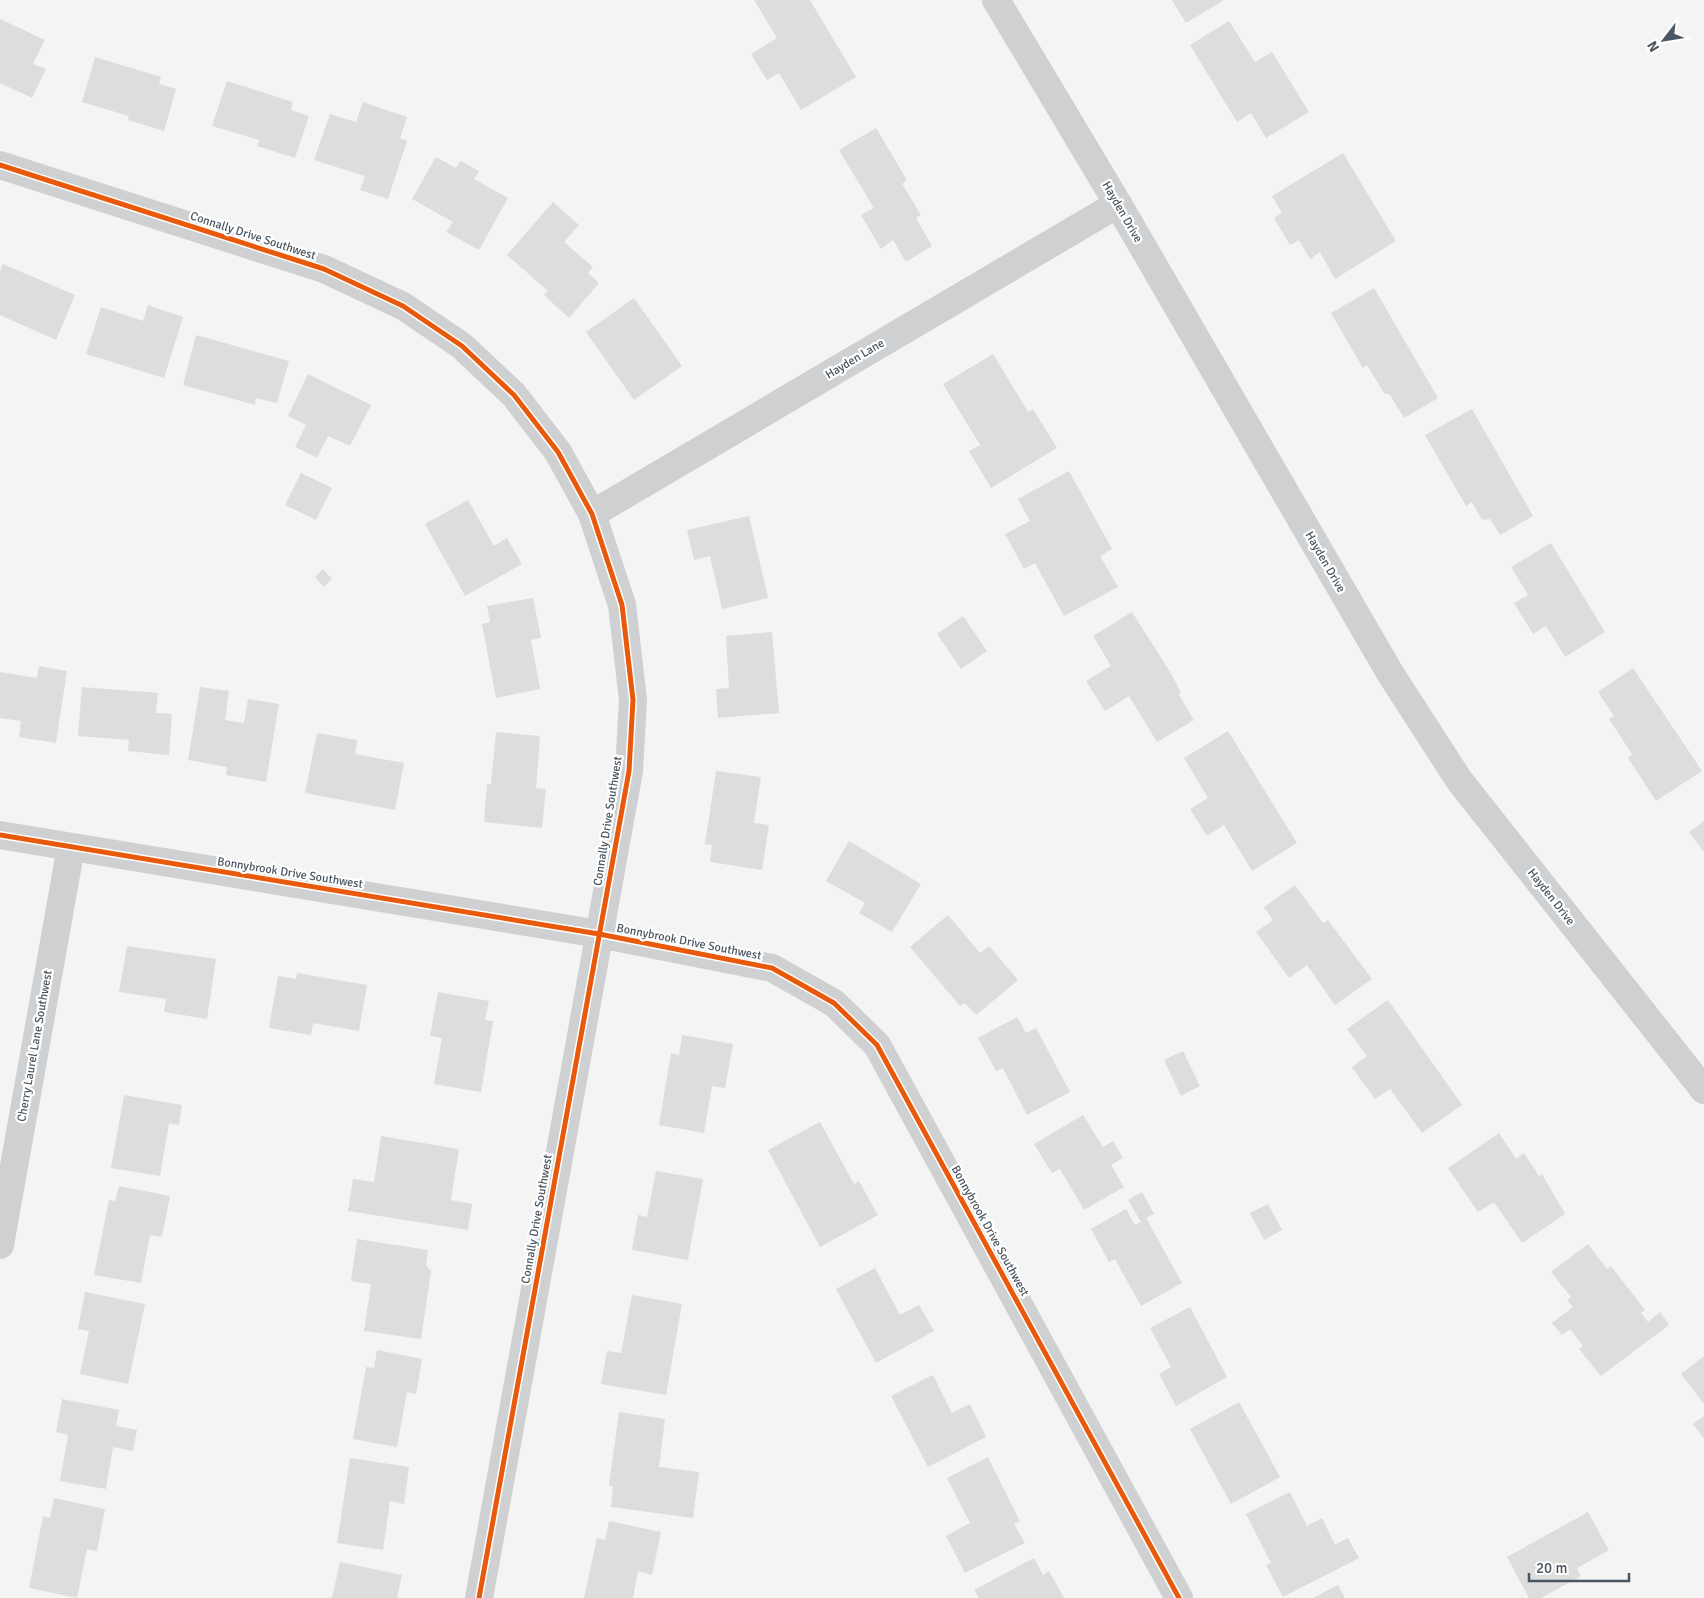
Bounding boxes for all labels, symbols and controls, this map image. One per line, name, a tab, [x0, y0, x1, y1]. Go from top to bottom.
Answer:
north arrow	[1639, 15, 1689, 65]
text: N	[1643, 38, 1663, 55]
street label: Hayden Drive	[1099, 179, 1145, 245]
street label: Connally Drive Southwest	[188, 209, 318, 263]
street label: Hayden Lane	[823, 336, 887, 382]
street label: Hayden Drive	[1302, 529, 1348, 595]
street label: Connally Drive Southwest	[590, 755, 626, 887]
street label: Bonnybrook Drive Southwest	[216, 854, 364, 892]
street label: Hayden Drive	[1524, 866, 1578, 928]
street label: Bonnybrook Drive Southwest	[615, 921, 763, 963]
street label: Cherry Laurel Lane Southwest	[14, 969, 56, 1123]
street label: Connally Drive Southwest	[518, 1153, 556, 1285]
street label: Bonnybrook Drive Southwest	[948, 1163, 1032, 1299]
scale bar	[1529, 1550, 1629, 1582]
text: 20 m	[1536, 1559, 1567, 1577]

